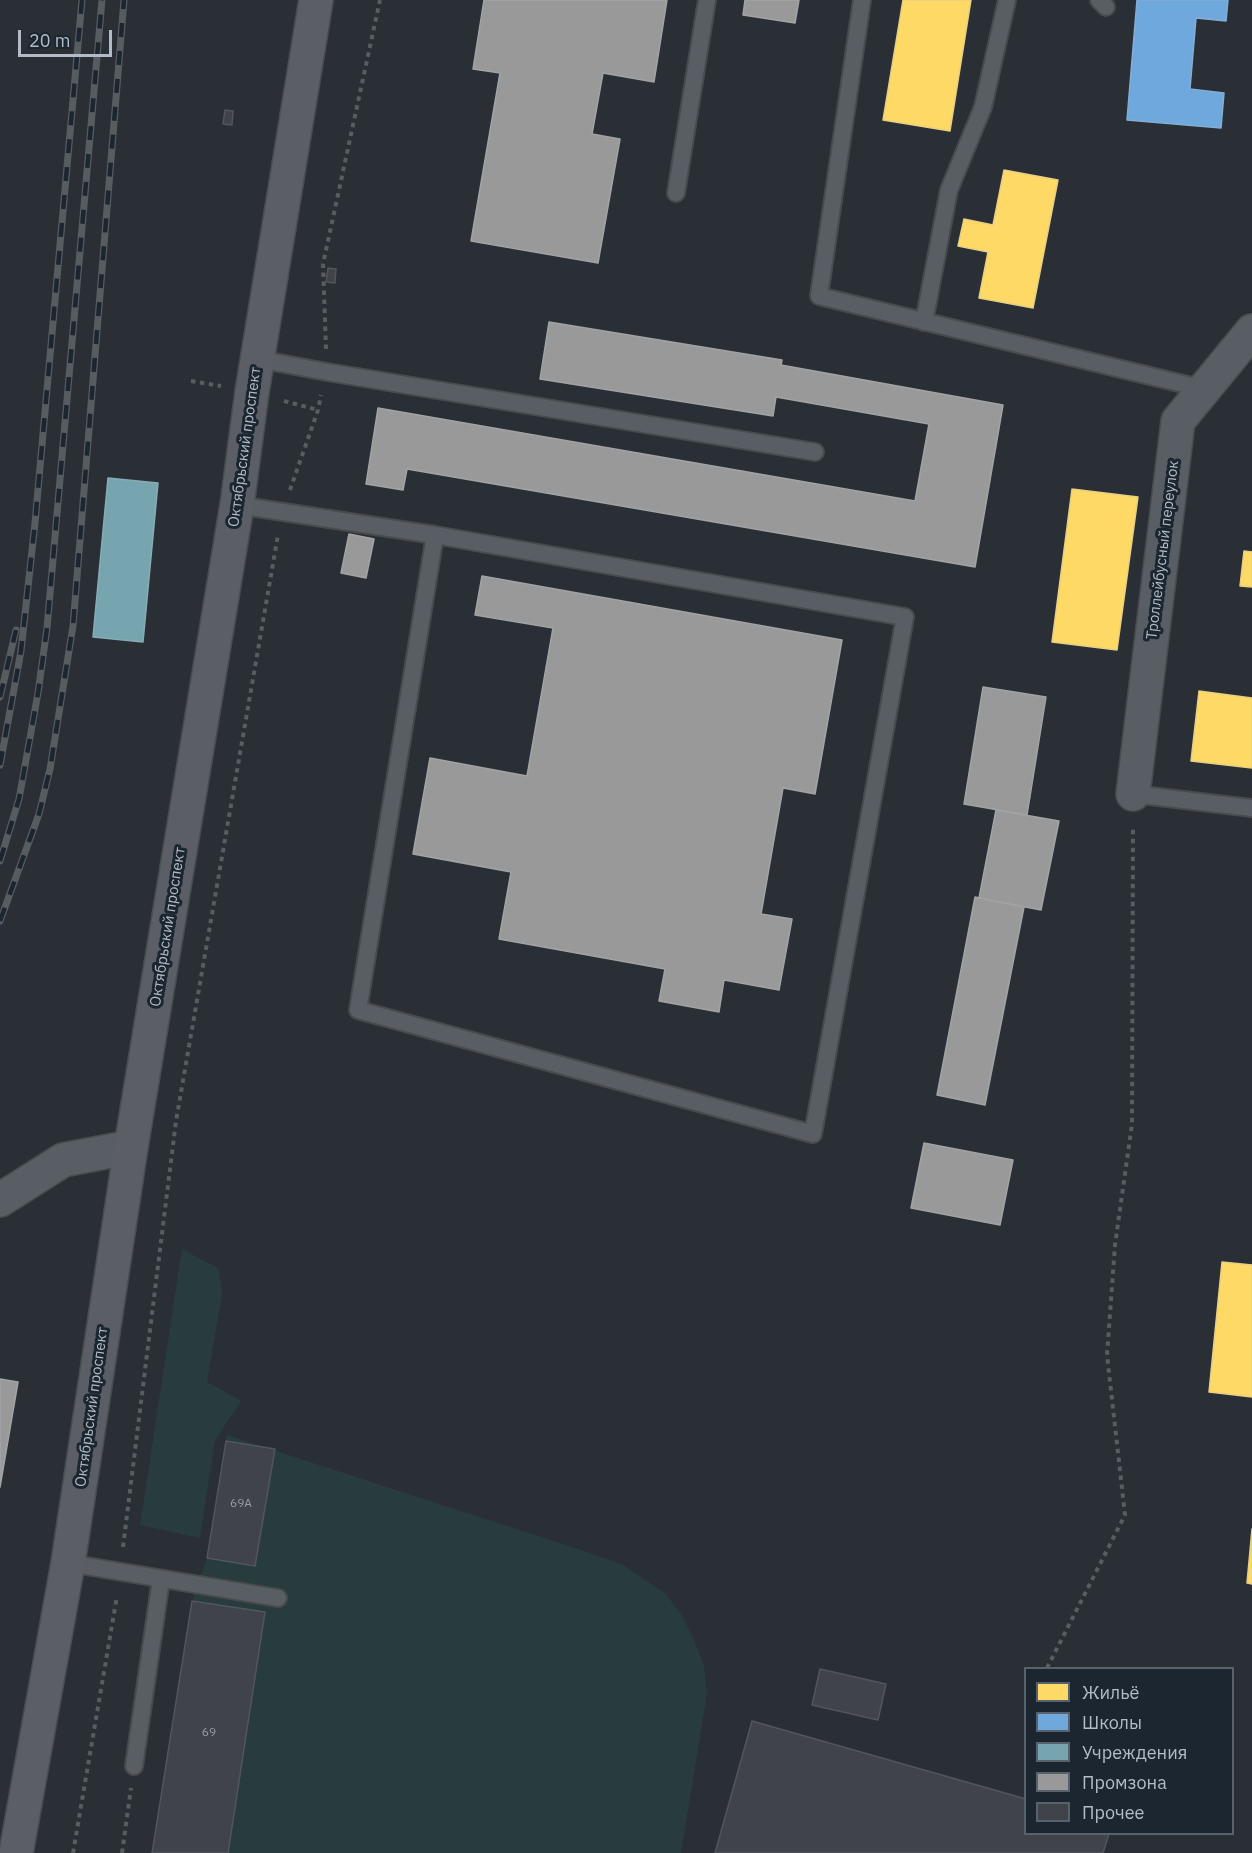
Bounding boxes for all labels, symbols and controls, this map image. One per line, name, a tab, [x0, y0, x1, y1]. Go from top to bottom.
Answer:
scale bar	[21, 18, 116, 56]
text: 20 m	[29, 29, 71, 52]
street label: Октябрьский проспект	[225, 366, 265, 528]
street label: Троллейбусный переулок	[1143, 459, 1183, 641]
street label: Октябрьский проспект	[147, 846, 189, 1008]
street label: Октябрьский проспект	[72, 1326, 112, 1488]
house number: 69А	[230, 1497, 252, 1511]
legend	[1024, 1667, 1234, 1835]
text: Жильё	[1082, 1681, 1139, 1704]
text: Школы	[1082, 1711, 1142, 1734]
house number: 69	[202, 1726, 216, 1740]
text: Учреждения	[1082, 1741, 1187, 1764]
text: Промзона	[1082, 1771, 1167, 1794]
text: Прочее	[1082, 1801, 1144, 1824]

